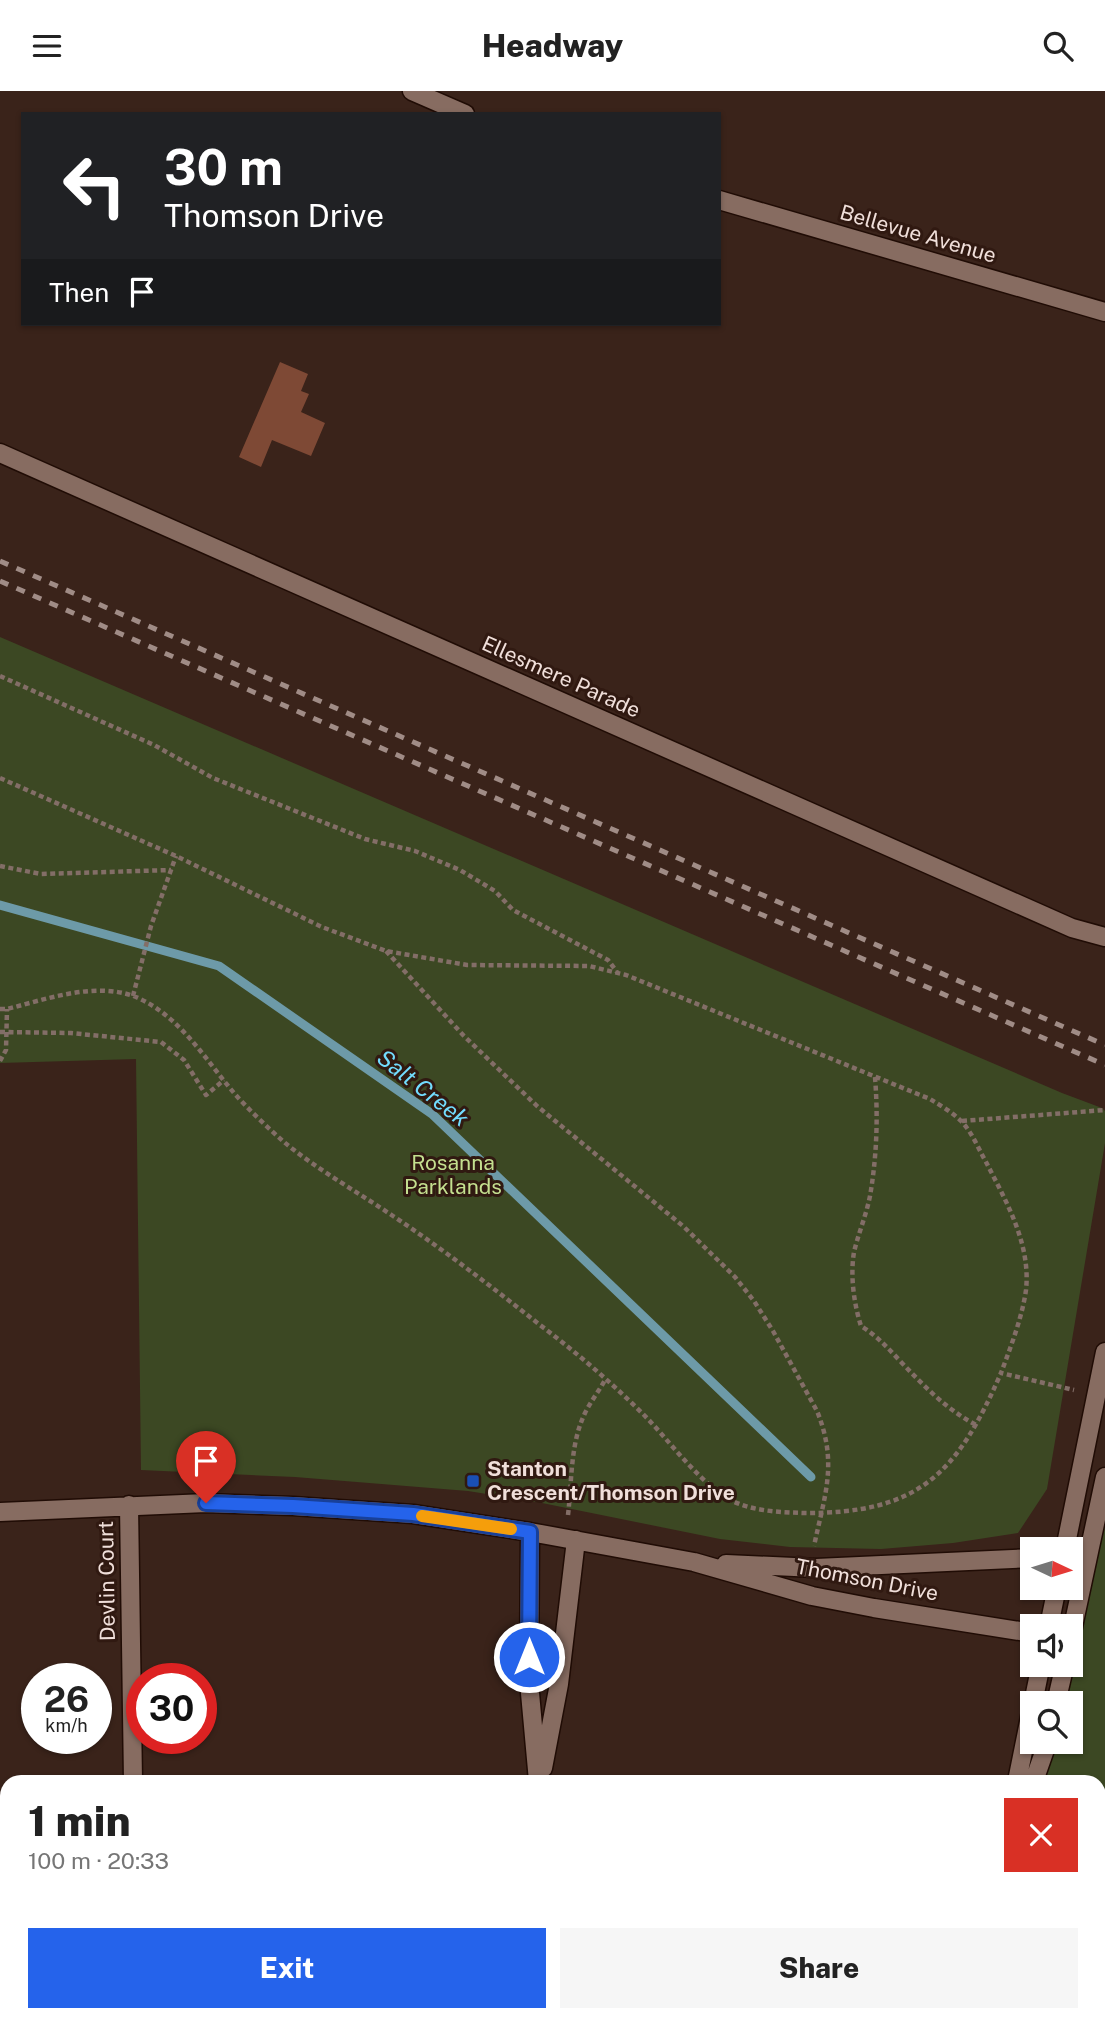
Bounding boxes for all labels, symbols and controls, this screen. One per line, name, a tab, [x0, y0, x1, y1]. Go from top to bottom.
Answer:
icon: menu	[28, 27, 66, 65]
text: Headway	[482, 27, 623, 64]
icon: search	[1039, 27, 1077, 65]
text: 30 m	[164, 138, 283, 196]
icon: left	[49, 140, 140, 231]
text: Thomson Drive	[164, 197, 384, 234]
street label: Bellevue Avenue	[837, 199, 999, 268]
icon: arrive	[123, 273, 161, 311]
text: Then	[49, 277, 109, 308]
street label: Ellesmere Parade	[478, 630, 644, 723]
water label: Salt Creek	[372, 1044, 475, 1132]
park label: Rosanna Parklands	[404, 1150, 502, 1199]
pin	[176, 1431, 236, 1503]
icon: arrive	[187, 1442, 225, 1480]
place label: Stanton Crescent/Thomson Drive	[487, 1456, 735, 1505]
marker: Stanton Crescent/Thomson Drive	[465, 1473, 481, 1489]
street label: Devlin Court	[93, 1521, 120, 1641]
north arrow	[1020, 1537, 1083, 1599]
map controls	[1020, 1537, 1083, 1754]
street label: Thomson Drive	[794, 1553, 940, 1606]
button: sound	[1020, 1614, 1083, 1677]
position arrow	[492, 1620, 566, 1694]
speed limit sign: 30	[126, 1663, 217, 1754]
text: 26	[44, 1679, 89, 1720]
button: search	[1020, 1691, 1083, 1754]
text: km/h	[45, 1715, 88, 1736]
text: 1 min	[28, 1796, 131, 1845]
button: close	[1004, 1798, 1078, 1872]
text: 100 m · 20:33	[28, 1847, 169, 1874]
button: Exit	[28, 1928, 546, 2008]
button: Share	[560, 1928, 1078, 2008]

